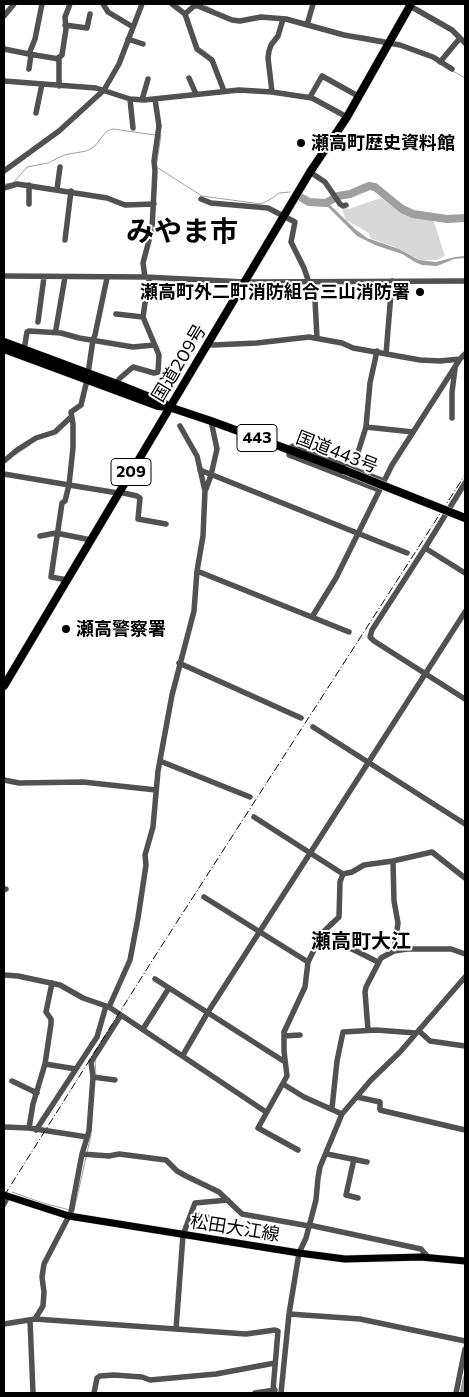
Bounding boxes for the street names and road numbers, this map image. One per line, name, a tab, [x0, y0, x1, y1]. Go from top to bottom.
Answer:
street label: 国道209号	[147, 320, 211, 406]
road number: 443	[237, 424, 277, 452]
street label: 国道443号	[293, 427, 381, 477]
road number: 209	[111, 458, 151, 486]
street label: 松田大江線	[189, 1210, 281, 1246]

